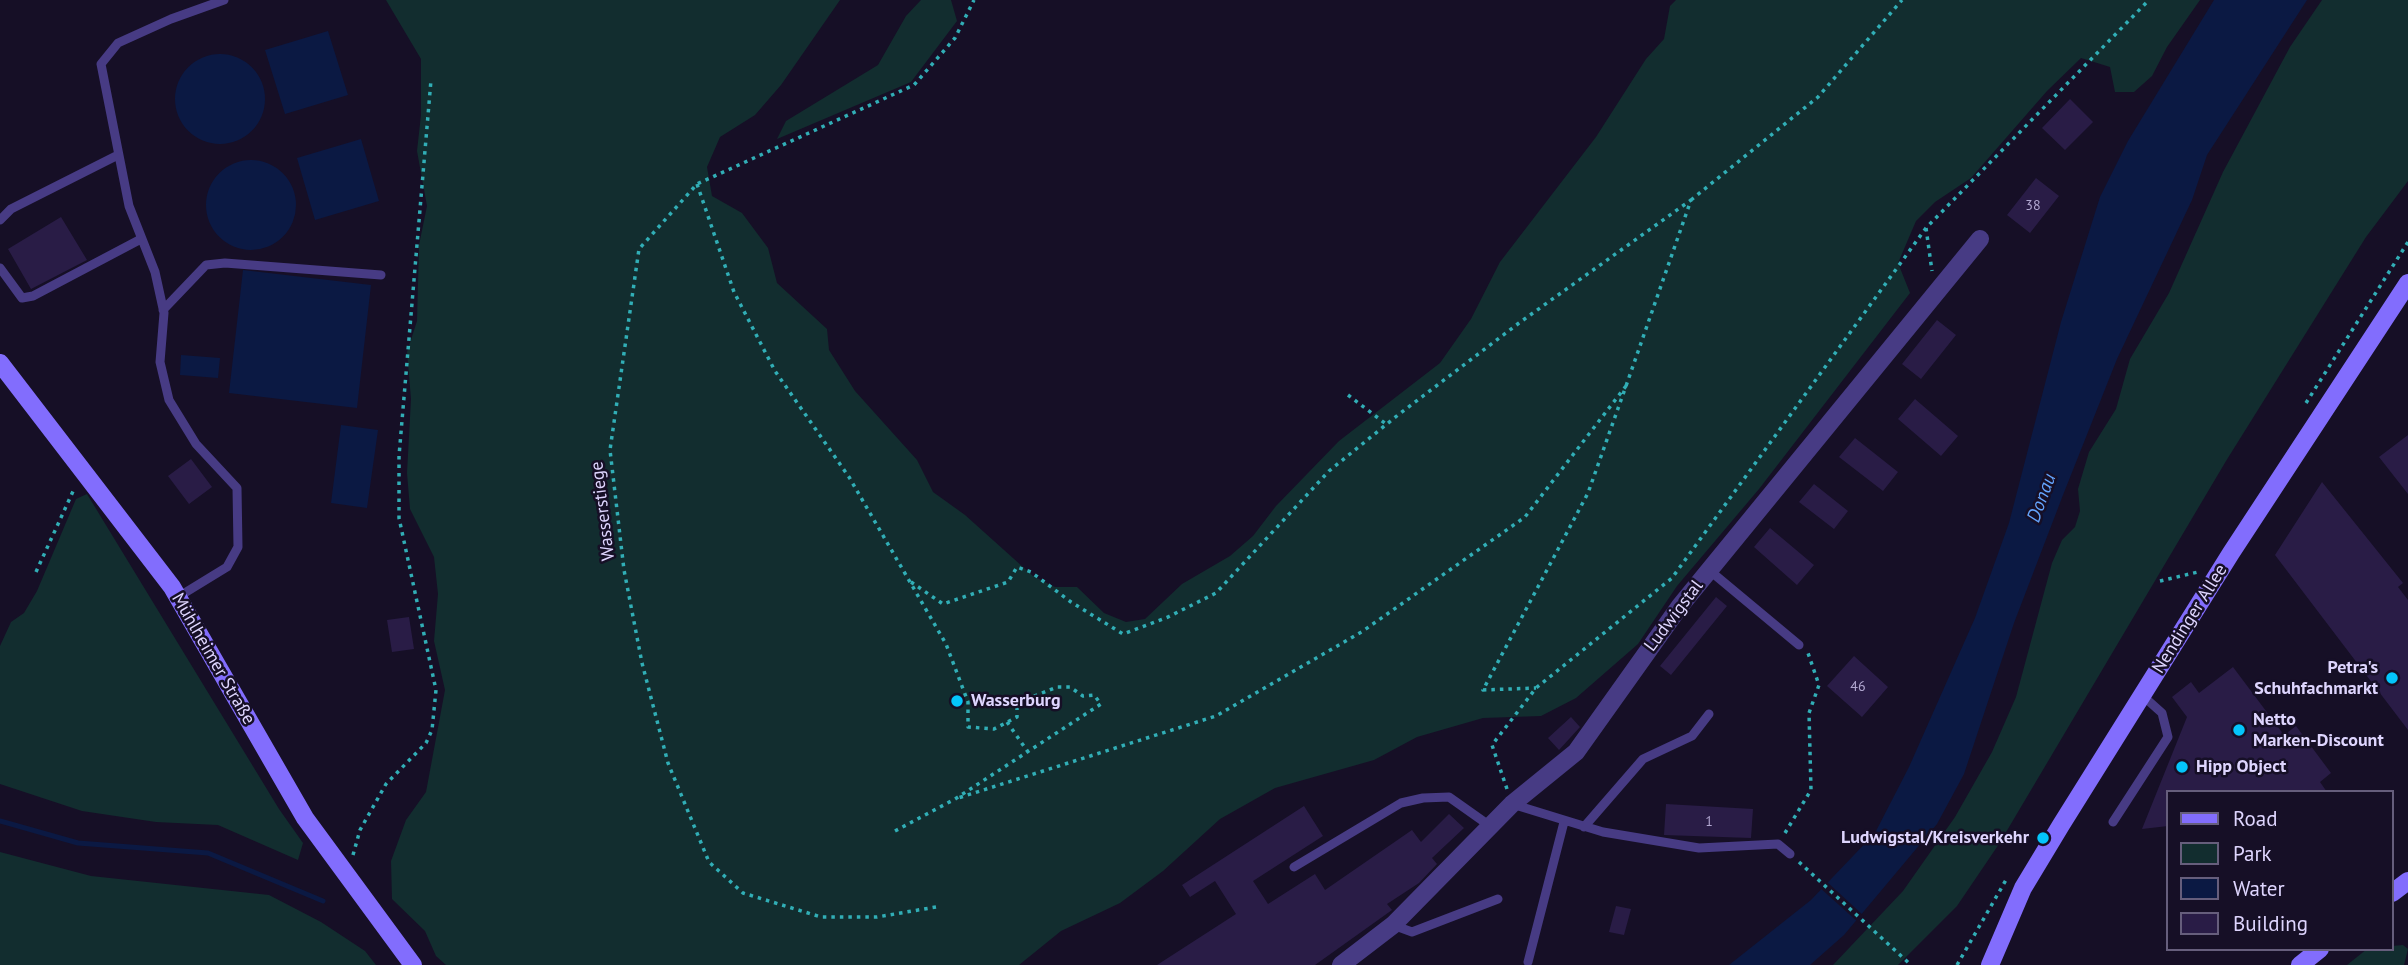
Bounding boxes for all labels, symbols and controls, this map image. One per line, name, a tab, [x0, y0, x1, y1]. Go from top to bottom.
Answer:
house number: 38	[2025, 198, 2041, 214]
street label: Wasserstiege	[586, 460, 620, 562]
water label: Donau	[2023, 471, 2061, 525]
street label: Nendinger Allee	[2148, 561, 2232, 677]
street label: Ludwigstal	[1640, 576, 1708, 656]
street label: Mühlheimer Straße	[167, 589, 259, 729]
place label: Petra's Schuhfachmarkt	[2254, 657, 2378, 700]
marker: Petra's Schuhfachmarkt	[2384, 670, 2400, 686]
house number: 46	[1850, 679, 1866, 695]
place label: Wasserburg	[971, 690, 1061, 712]
marker: Wasserburg	[949, 693, 965, 709]
place label: Netto Marken-Discount	[2253, 709, 2384, 752]
marker: Netto Marken-Discount	[2231, 722, 2247, 738]
place label: Hipp Object	[2196, 756, 2286, 778]
marker: Hipp Object	[2174, 759, 2190, 775]
legend	[2166, 790, 2394, 951]
text: Road	[2233, 805, 2277, 832]
house number: 1	[1705, 814, 1713, 830]
place label: Ludwigstal/Kreisverkehr	[1841, 827, 2029, 849]
marker: Ludwigstal/Kreisverkehr	[2035, 830, 2051, 846]
text: Park	[2233, 840, 2272, 867]
text: Water	[2233, 875, 2285, 902]
text: Building	[2233, 910, 2308, 937]

